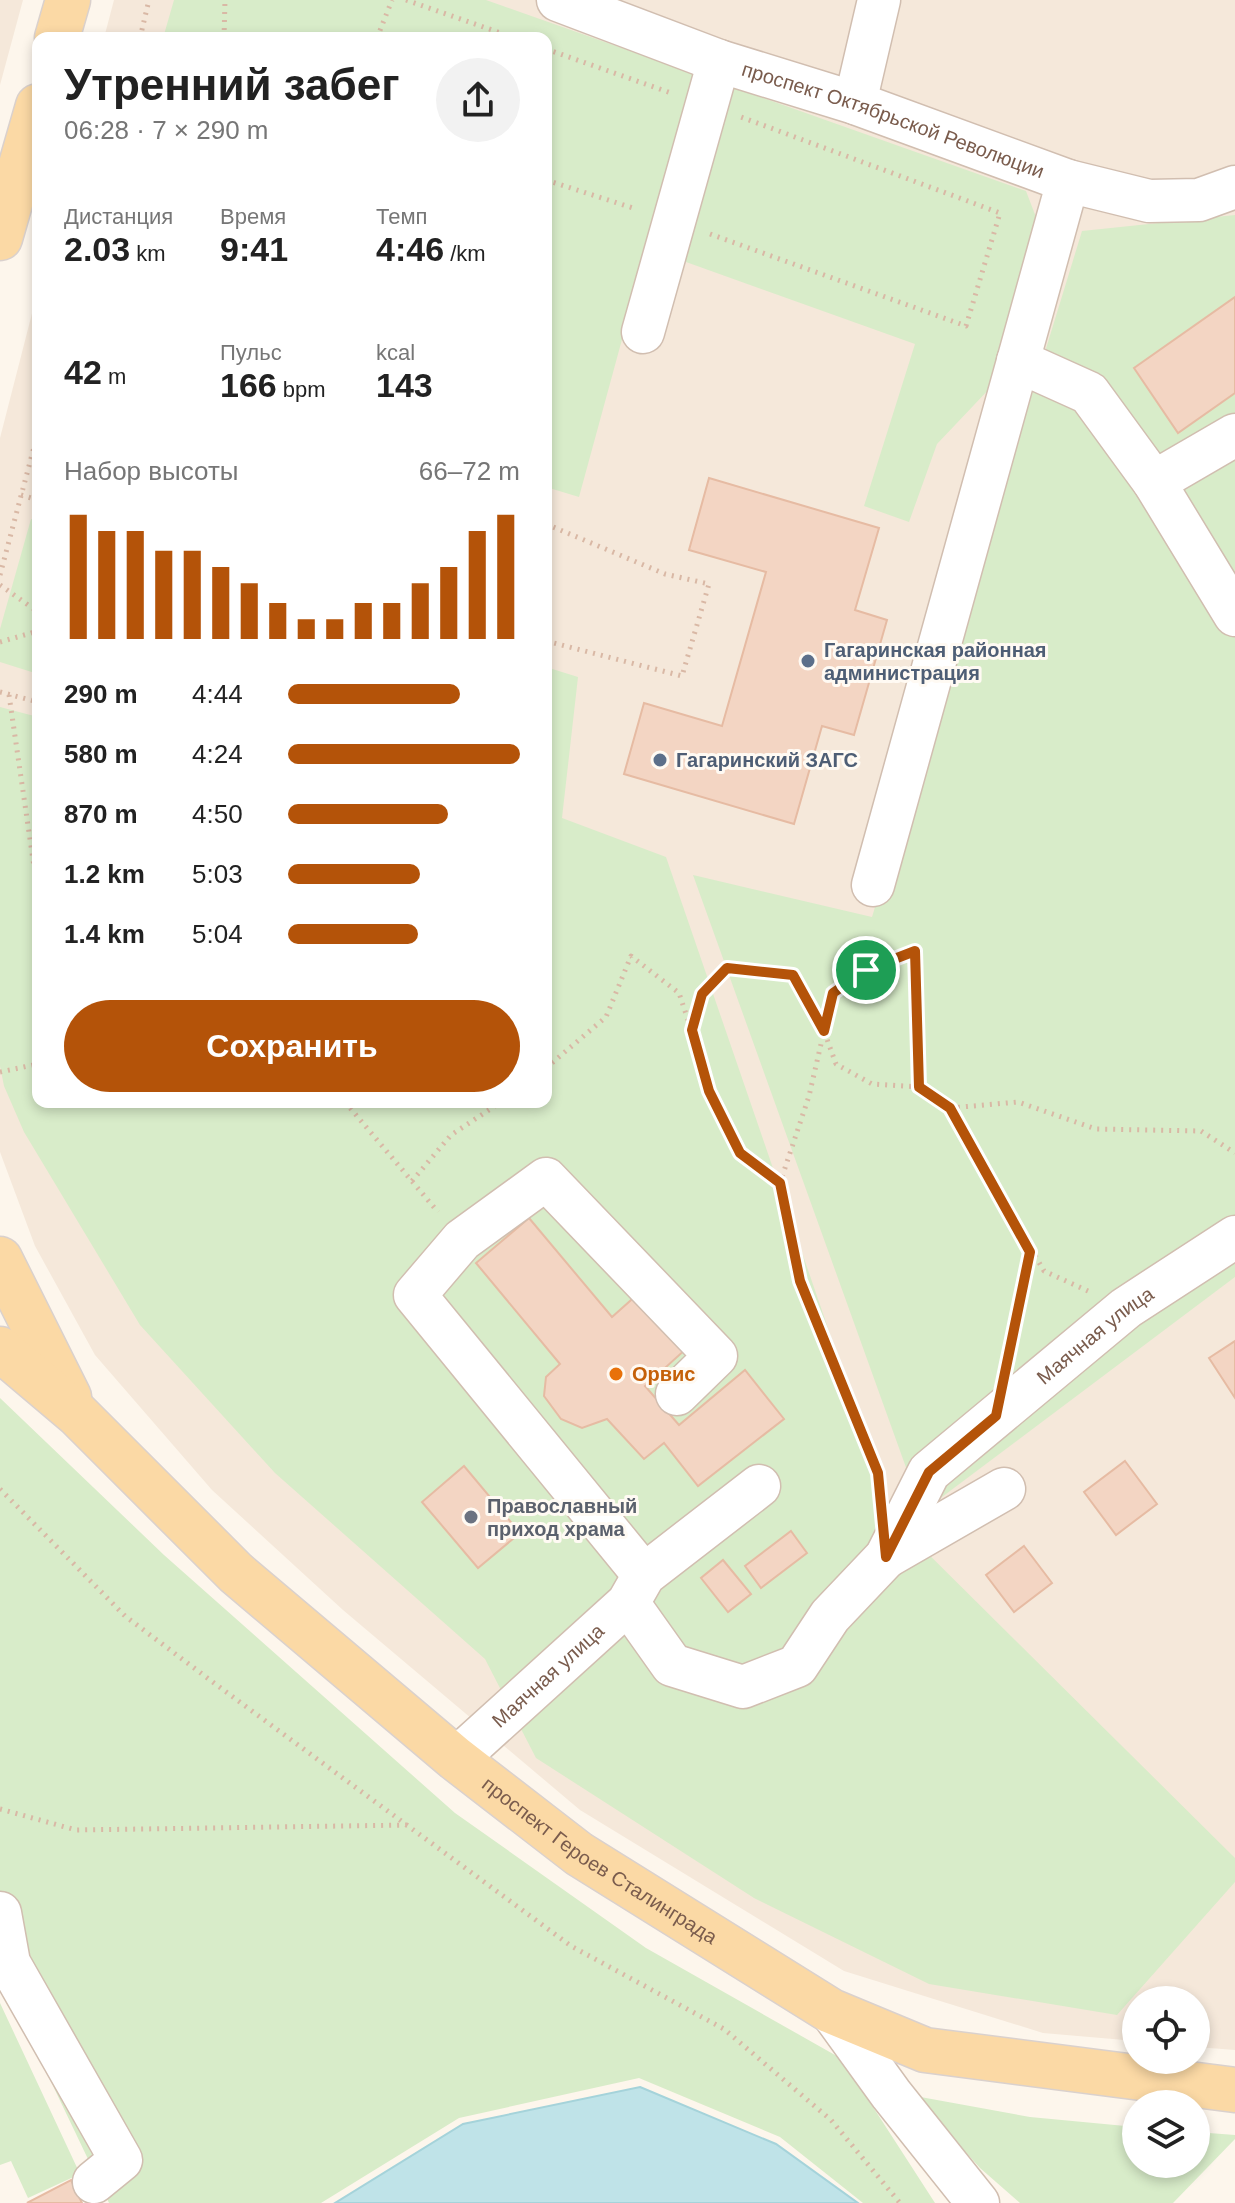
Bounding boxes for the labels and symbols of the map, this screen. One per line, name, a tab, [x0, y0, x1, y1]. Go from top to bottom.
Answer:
street label: проспект Октябрьской Революции	[739, 58, 1047, 182]
place label: Гагаринская районная администрация	[824, 639, 1047, 684]
marker: Гагаринская районная администрация	[799, 652, 817, 670]
place label: Гагаринский ЗАГС	[676, 749, 858, 771]
marker: Гагаринский ЗАГС	[651, 751, 669, 769]
pin	[832, 936, 900, 1004]
street label: Маячная улица	[1032, 1282, 1158, 1388]
place label: Орвис	[632, 1363, 696, 1385]
marker: Орвис	[607, 1365, 625, 1383]
place label: Православный приход храма	[487, 1495, 637, 1540]
marker: Православный приход храма	[462, 1508, 480, 1526]
street label: Маячная улица	[488, 1619, 609, 1732]
street label: проспект Героев Сталинграда	[478, 1773, 722, 1949]

